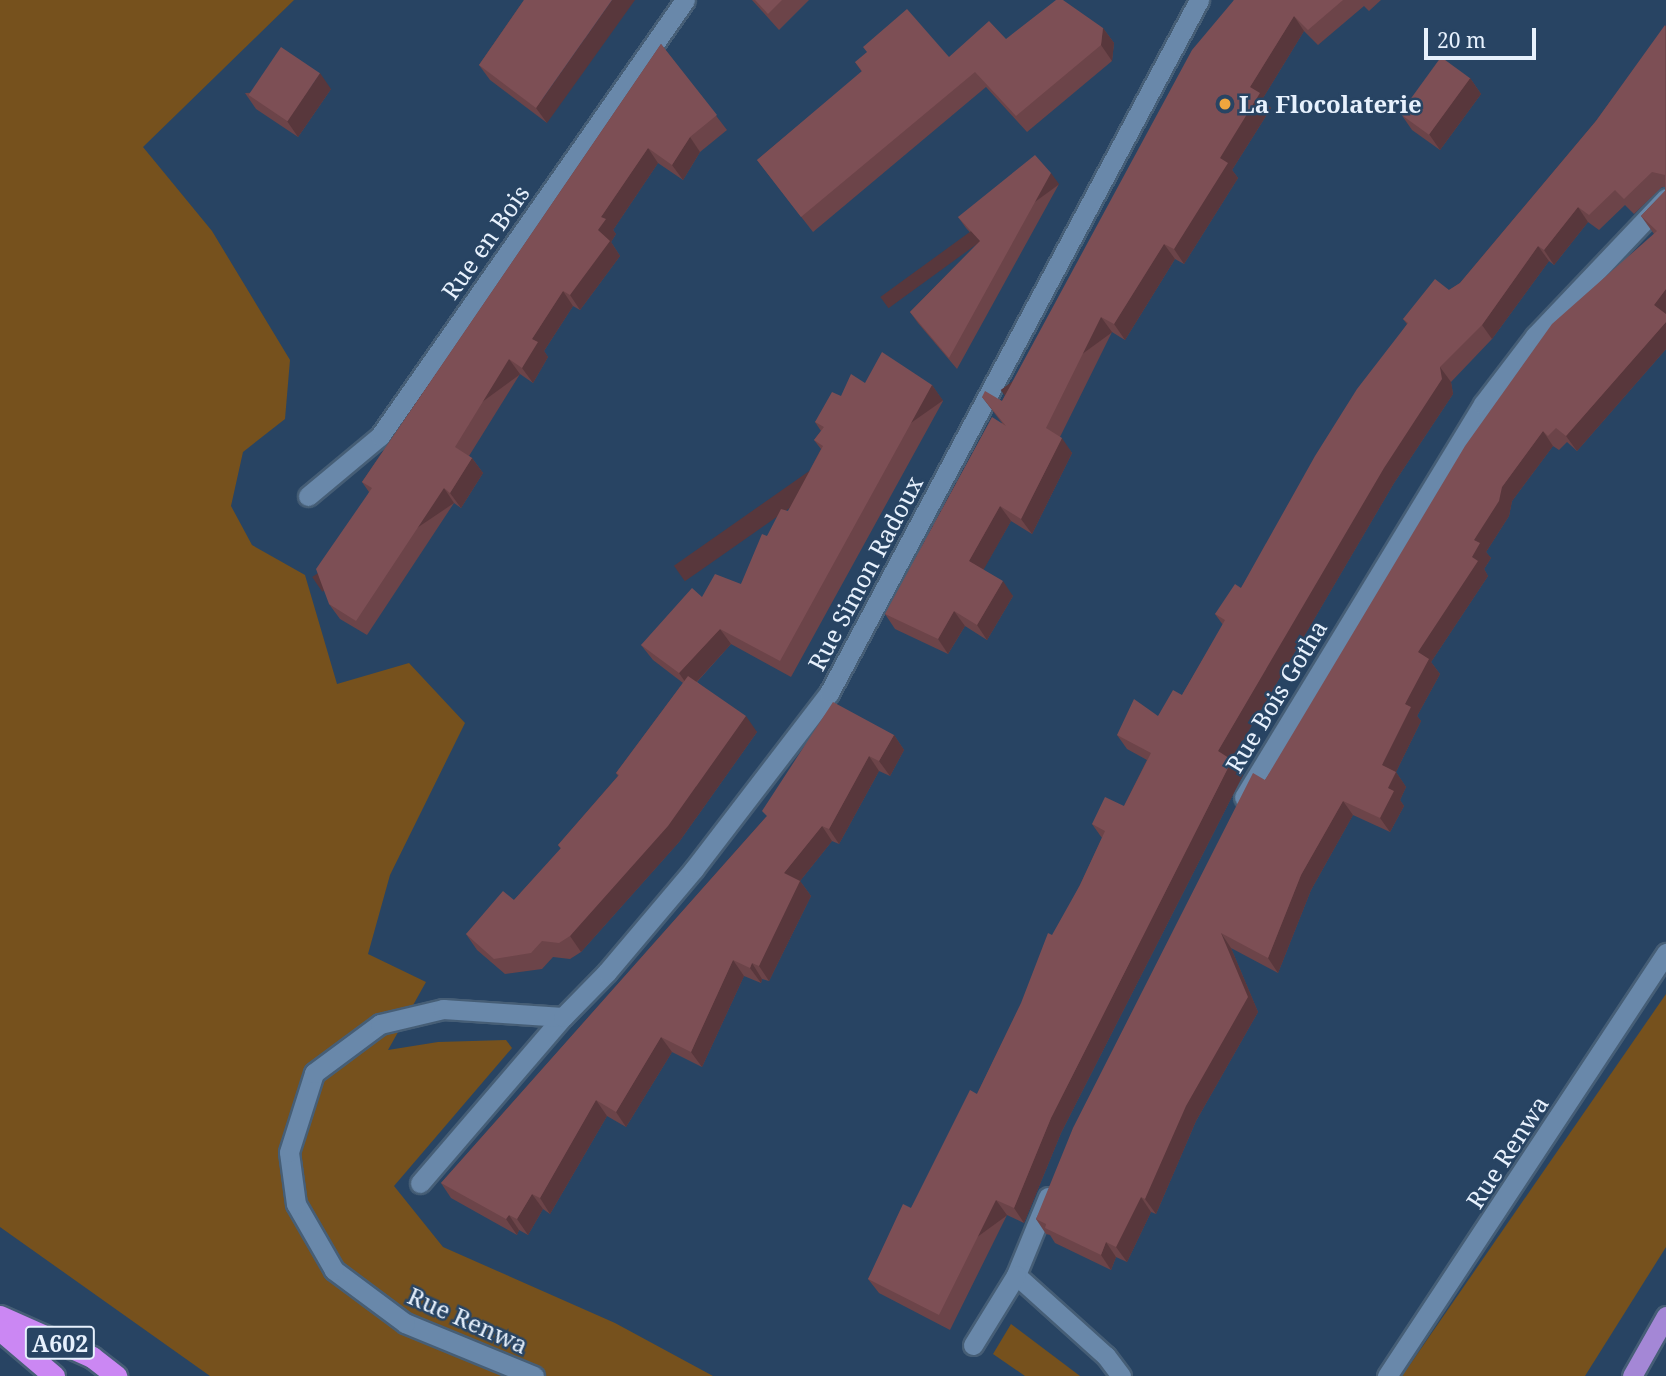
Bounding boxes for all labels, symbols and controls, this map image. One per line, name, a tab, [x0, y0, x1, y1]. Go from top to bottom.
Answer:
scale bar	[1428, 14, 1540, 58]
text: 20 m	[1437, 26, 1486, 54]
place label: La Flocolaterie	[1239, 90, 1422, 118]
marker: La Flocolaterie	[1217, 96, 1233, 112]
street label: Rue en Bois	[435, 179, 535, 305]
street label: Rue Simon Radoux	[802, 471, 928, 675]
street label: Rue Bois Gotha	[1219, 615, 1333, 777]
street label: Rue Renwa	[1460, 1090, 1554, 1214]
street label: Rue Renwa	[404, 1281, 532, 1359]
road number: A602	[23, 1324, 97, 1362]

